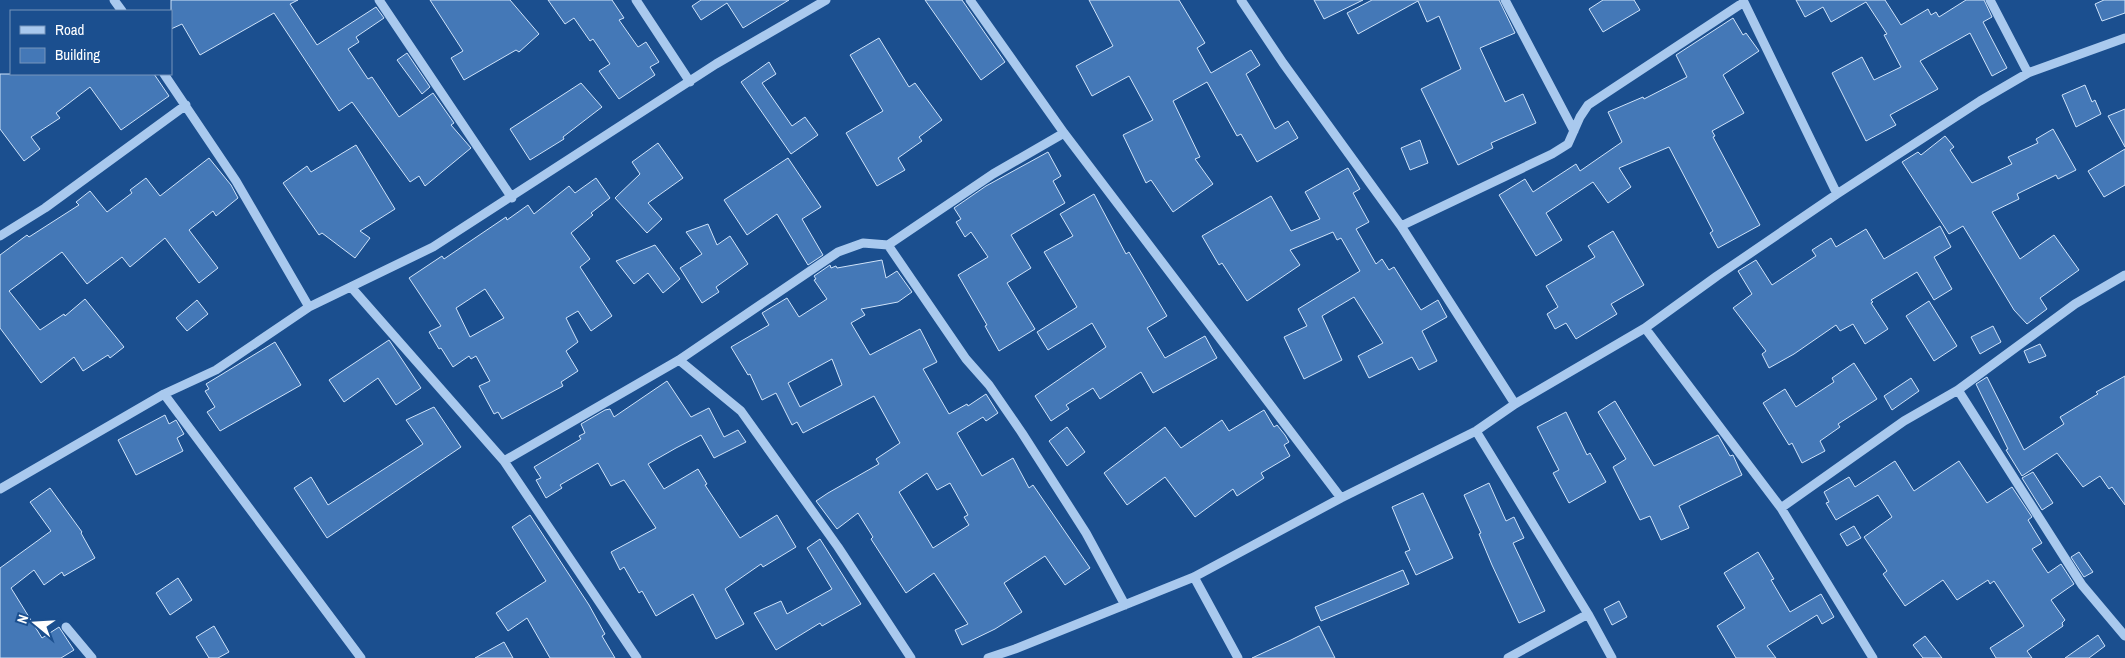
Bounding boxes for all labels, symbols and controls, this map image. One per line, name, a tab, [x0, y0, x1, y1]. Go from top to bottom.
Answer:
legend	[10, 10, 172, 75]
text: Road	[55, 19, 84, 40]
text: Building	[55, 44, 100, 65]
north arrow	[10, 598, 60, 648]
text: N	[13, 612, 32, 626]

